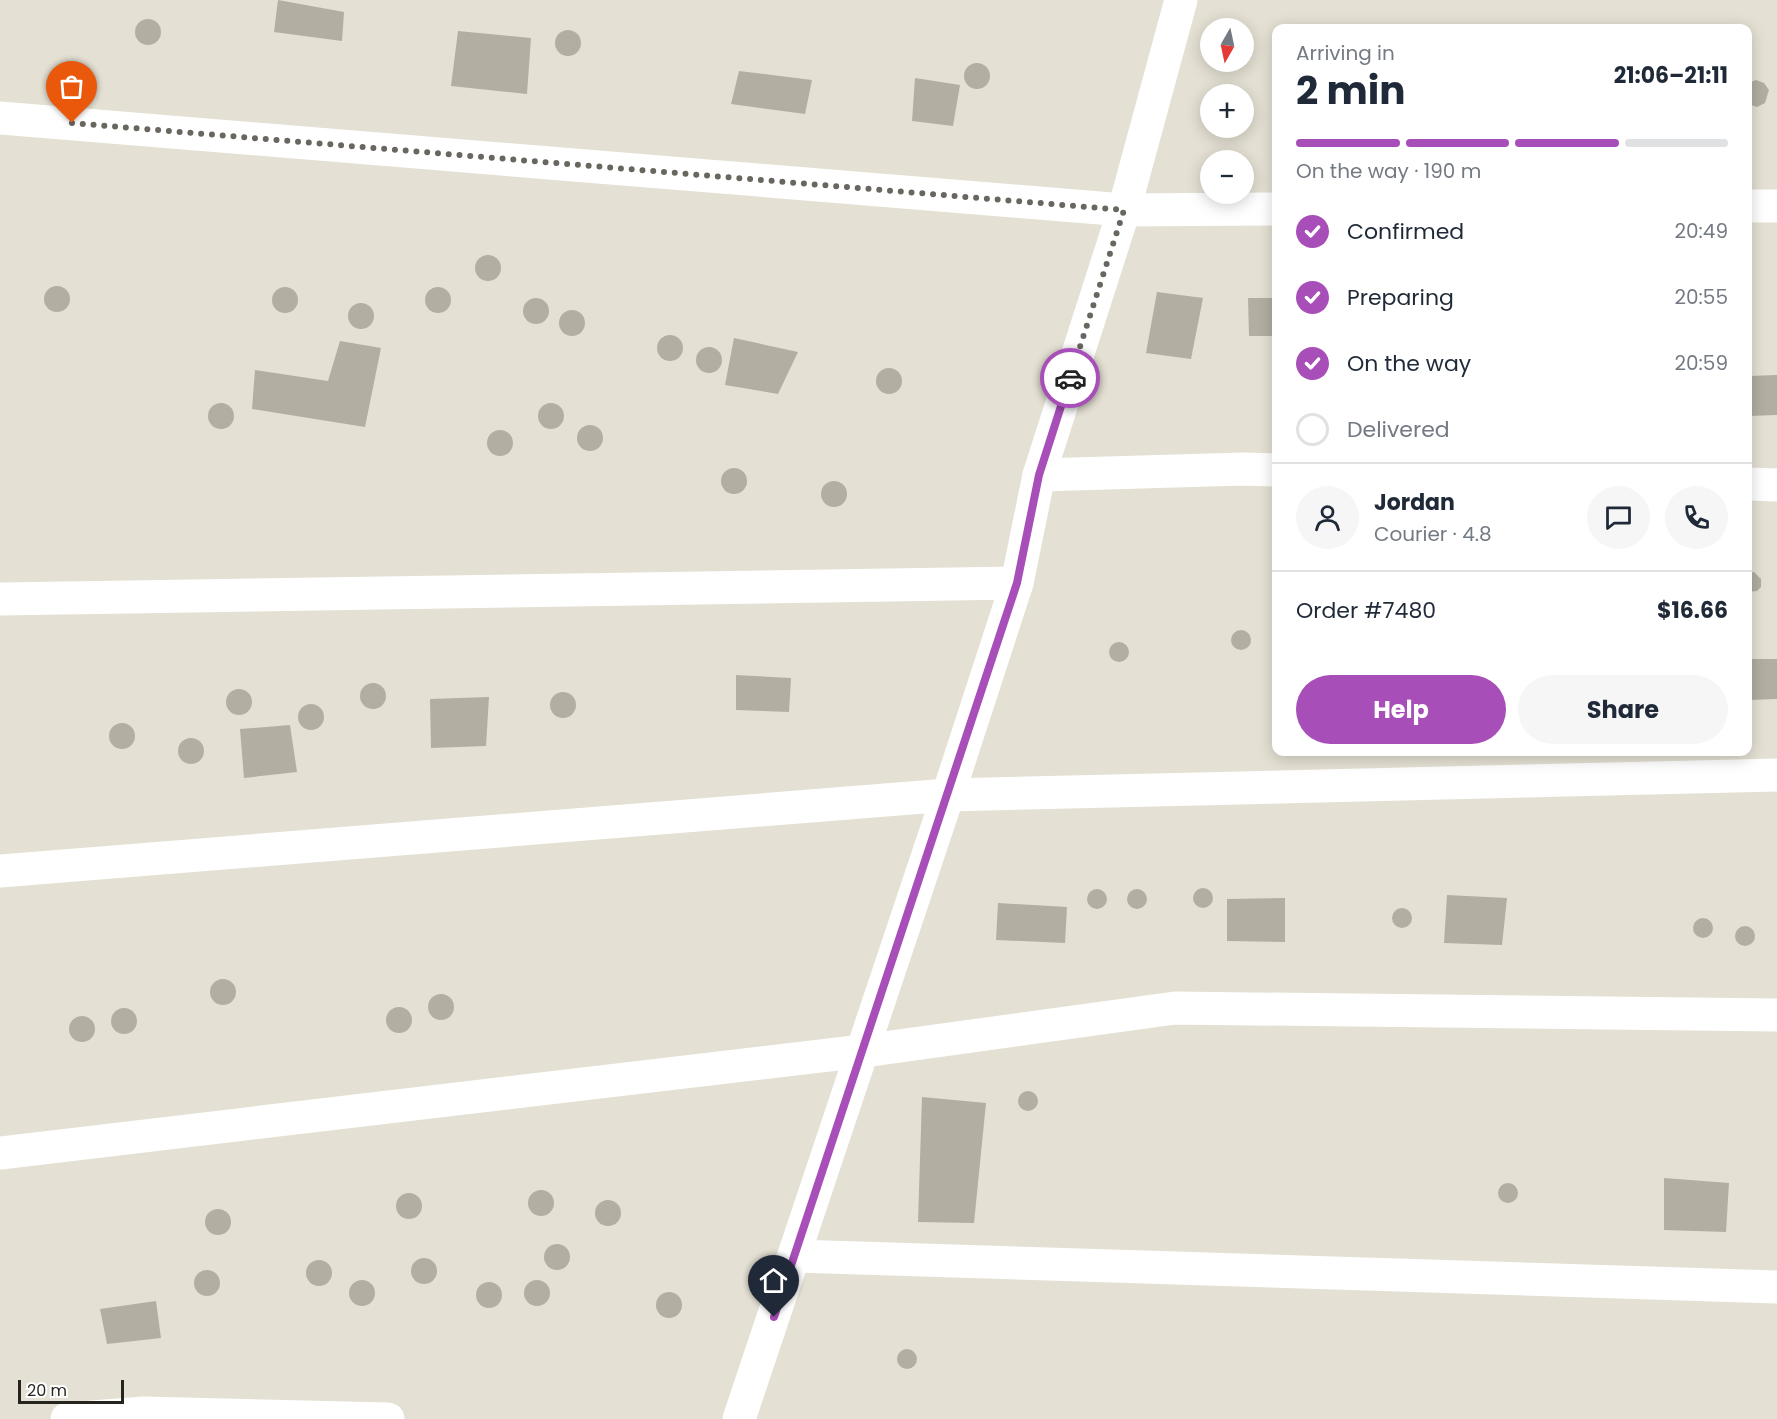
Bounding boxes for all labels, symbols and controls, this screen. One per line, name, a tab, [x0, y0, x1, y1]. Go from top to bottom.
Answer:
north arrow	[1200, 18, 1254, 72]
map controls	[1200, 18, 1254, 204]
text: Arriving in	[1296, 39, 1395, 67]
text: 21:06–21:11	[1614, 60, 1728, 91]
pin	[46, 61, 97, 123]
text: 2 min	[1296, 63, 1406, 118]
icon: bag	[55, 70, 88, 103]
button: +	[1200, 84, 1254, 138]
button: −	[1200, 150, 1254, 204]
text: On the way · 190 m	[1296, 157, 1481, 185]
icon: check	[1296, 215, 1329, 248]
text: Confirmed	[1347, 216, 1464, 247]
text: 20:49	[1675, 217, 1728, 245]
icon: check	[1296, 281, 1329, 314]
text: Preparing	[1347, 282, 1454, 313]
text: 20:55	[1675, 283, 1728, 311]
icon: check	[1296, 347, 1329, 380]
courier	[1040, 348, 1100, 408]
text: On the way	[1347, 348, 1471, 379]
text: 20:59	[1675, 349, 1728, 377]
icon: car	[1054, 362, 1087, 395]
text: Delivered	[1347, 414, 1450, 445]
button: person	[1296, 486, 1359, 549]
button: chat	[1587, 486, 1650, 549]
button: phone	[1665, 486, 1728, 549]
text: Jordan	[1374, 487, 1455, 518]
text: Courier · 4.8	[1374, 520, 1492, 548]
text: Order #7480	[1296, 595, 1436, 626]
text: $16.66	[1657, 595, 1728, 626]
button: Help	[1296, 675, 1506, 744]
button: Share	[1518, 675, 1728, 744]
pin	[748, 1255, 799, 1317]
icon: home	[757, 1264, 790, 1297]
scale bar	[18, 1377, 124, 1404]
text: 20 m	[27, 1379, 67, 1402]

